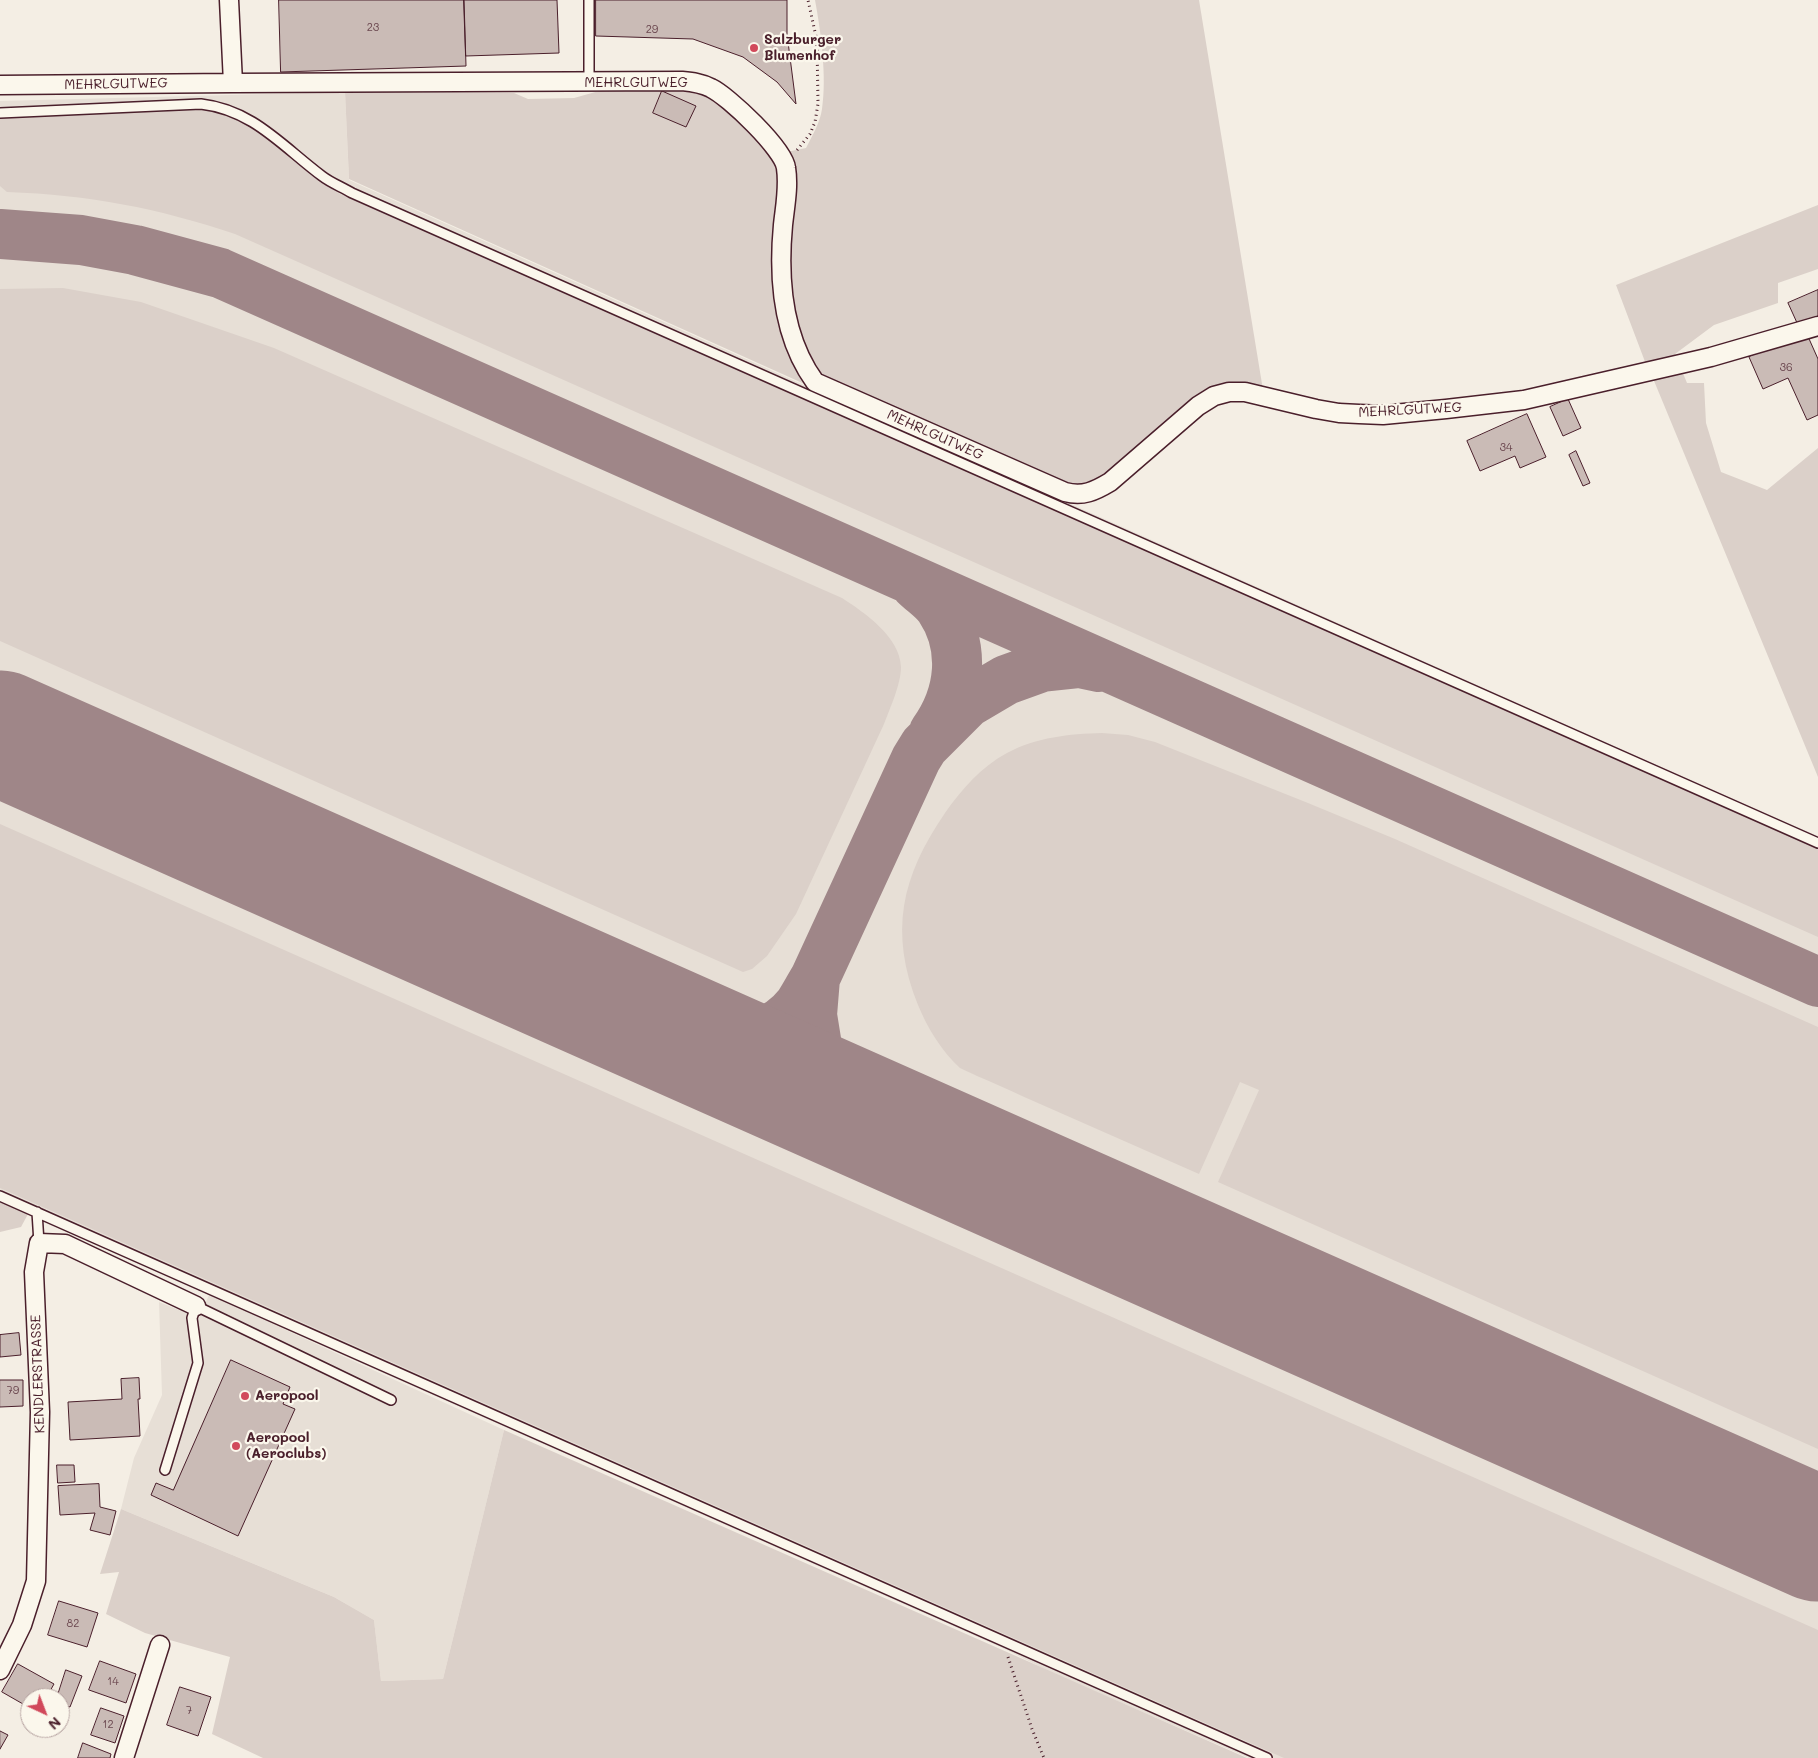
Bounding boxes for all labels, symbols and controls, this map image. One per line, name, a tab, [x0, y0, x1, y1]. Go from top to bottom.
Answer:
house number: 23	[367, 21, 379, 35]
house number: 29	[646, 23, 658, 37]
place label: Salzburger Blumenhof	[764, 32, 841, 64]
marker: Salzburger Blumenhof	[748, 42, 760, 54]
street label: MEHRLGUTWEG	[64, 75, 168, 93]
street label: MEHRLGUTWEG	[584, 75, 688, 91]
house number: 36	[1779, 361, 1793, 375]
street label: MEHRLGUTWEG	[1358, 399, 1462, 421]
street label: MEHRLGUTWEG	[884, 406, 986, 464]
house number: 34	[1500, 441, 1512, 455]
street label: KENDLERSTRASSE	[28, 1314, 48, 1434]
house number: 79	[7, 1384, 19, 1398]
place label: Aeropool	[255, 1388, 318, 1404]
marker: Aeropool	[239, 1390, 251, 1402]
place label: Aeropool (Aeroclubs)	[246, 1430, 327, 1462]
marker: Aeropool (Aeroclubs)	[230, 1440, 242, 1452]
house number: 82	[67, 1617, 79, 1631]
house number: 14	[107, 1675, 119, 1689]
north arrow	[20, 1688, 70, 1738]
house number: 7	[186, 1704, 192, 1718]
text: N	[45, 1713, 65, 1734]
house number: 12	[102, 1718, 114, 1732]

